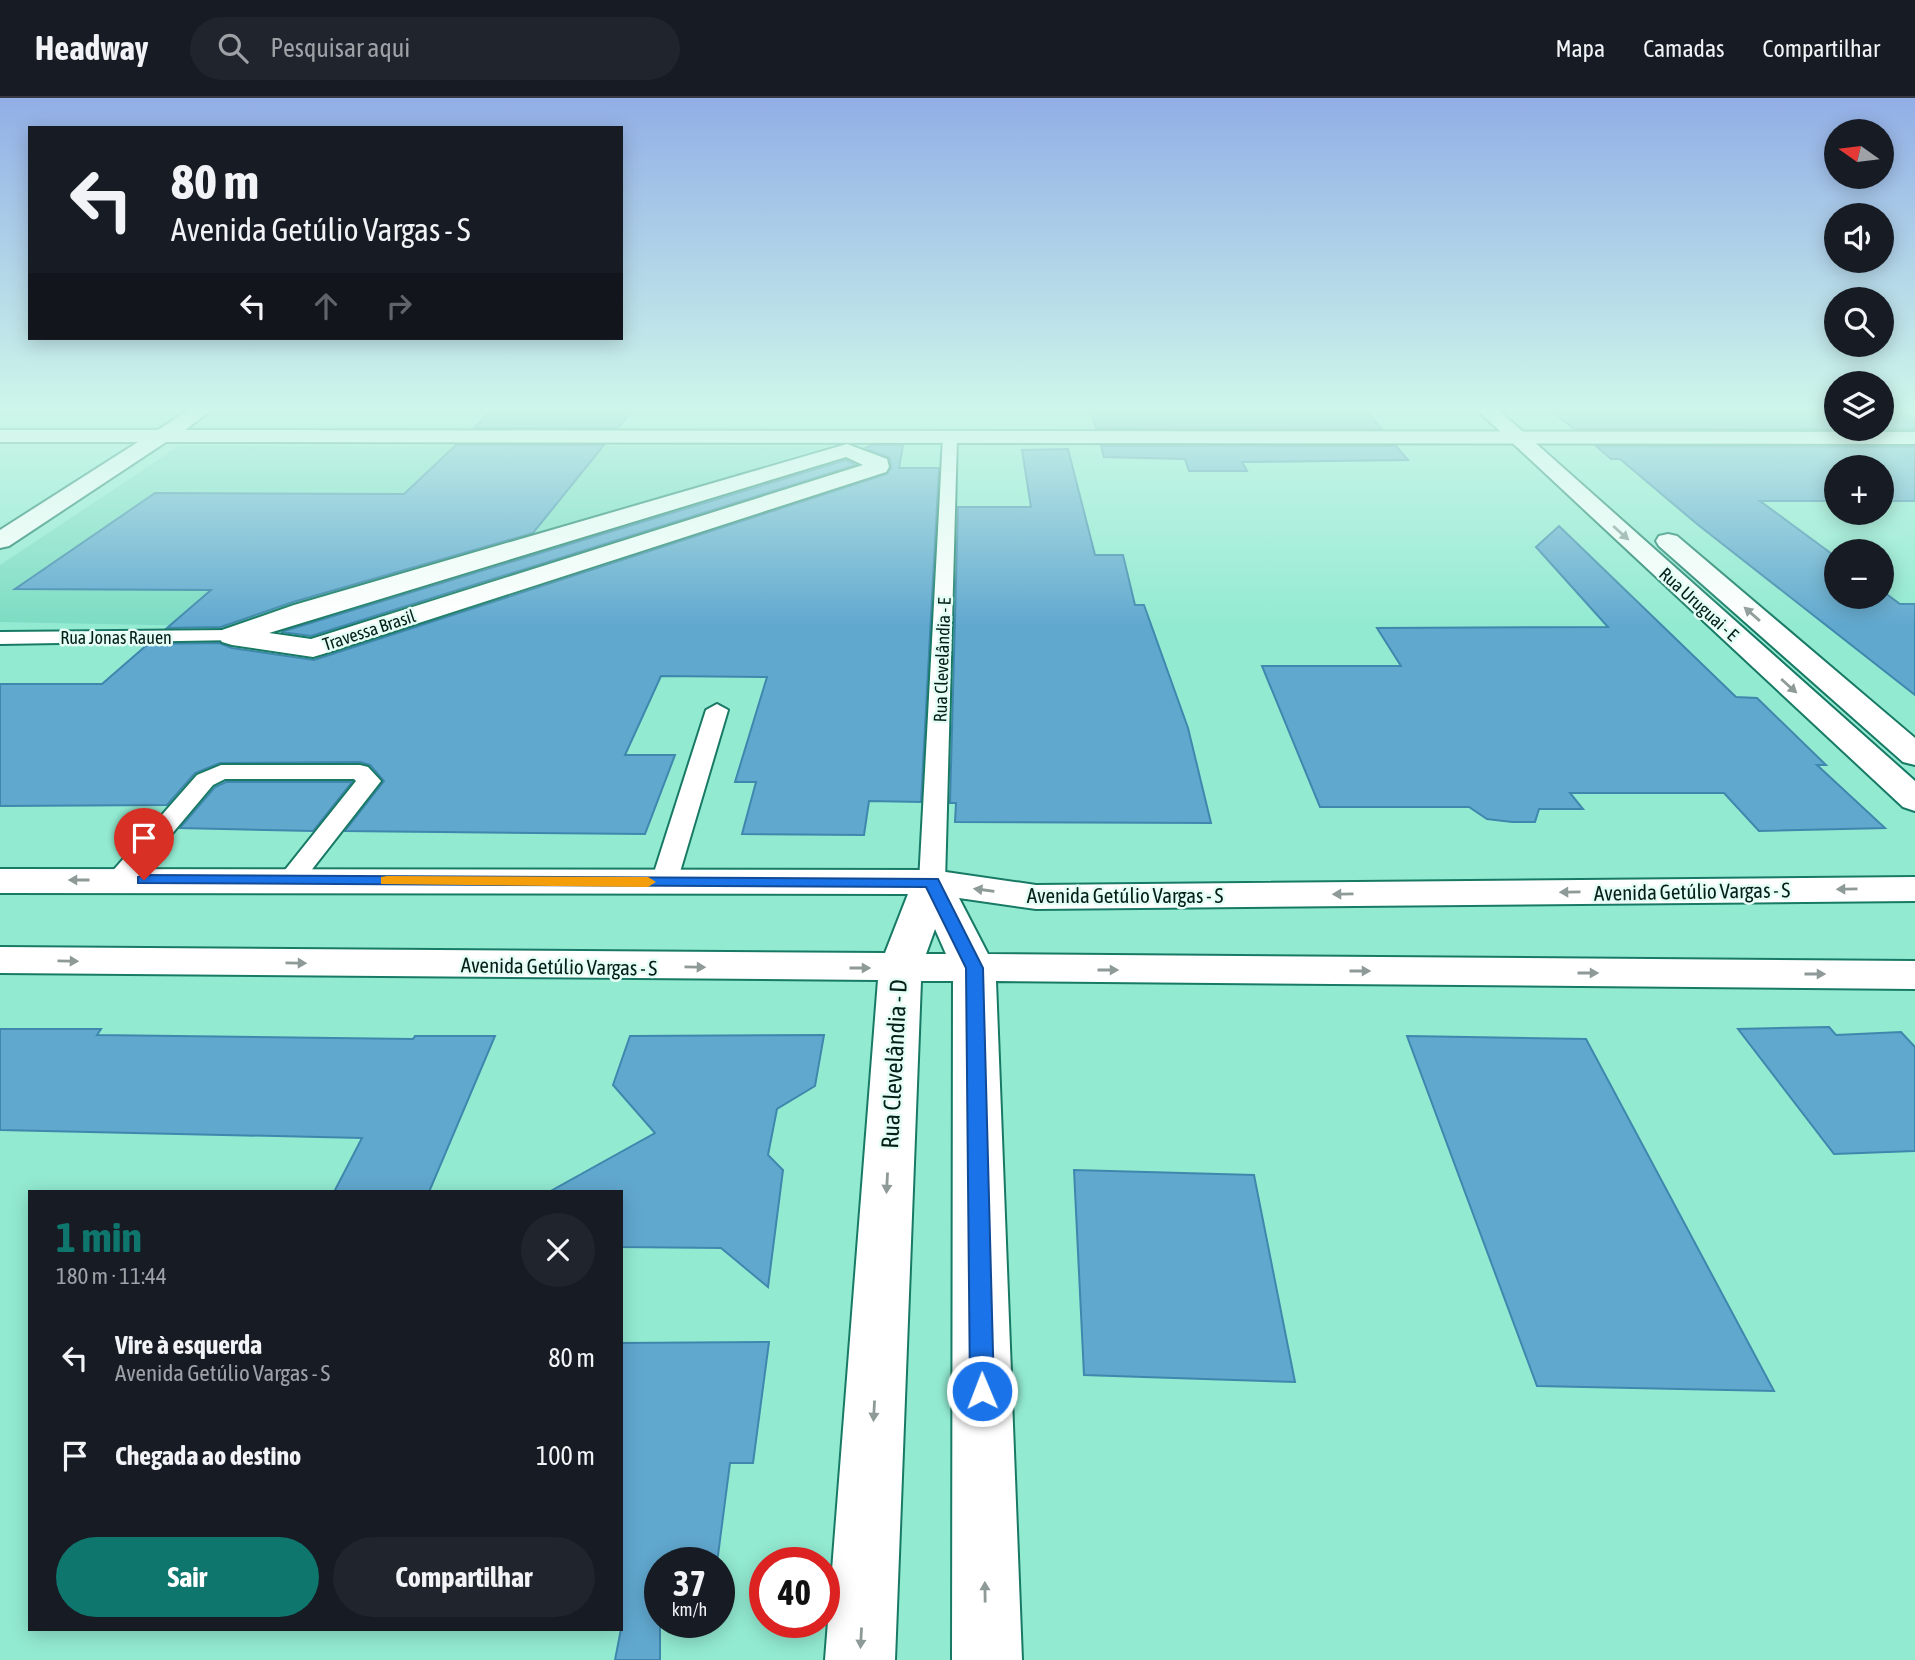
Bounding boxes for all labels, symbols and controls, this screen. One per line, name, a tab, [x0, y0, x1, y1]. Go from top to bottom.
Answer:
search box	[190, 17, 680, 80]
text: Headway	[35, 29, 148, 67]
icon: search	[214, 29, 252, 67]
text: Pesquisar aqui	[270, 33, 410, 63]
text: Mapa	[1555, 35, 1605, 62]
text: Camadas	[1643, 35, 1725, 62]
text: Compartilhar	[1763, 35, 1880, 62]
north arrow	[1824, 119, 1894, 189]
map controls	[1824, 119, 1894, 609]
text: 80 m	[171, 153, 259, 209]
icon: left	[56, 154, 147, 245]
button: sound	[1824, 203, 1894, 273]
text: Avenida Getúlio Vargas - S	[171, 211, 470, 248]
icon: left	[234, 287, 272, 325]
icon: ahead	[307, 287, 345, 325]
icon: right	[380, 287, 418, 325]
button: search	[1824, 287, 1894, 357]
button: layers	[1824, 371, 1894, 441]
button: +	[1824, 455, 1894, 525]
one-way arrow	[1612, 525, 1630, 541]
button: −	[1824, 539, 1894, 609]
street label: Rua Uruguai - E	[1655, 563, 1743, 645]
street label: Rua Clevelândia - E	[929, 597, 955, 723]
street label: Travessa Brasil	[320, 605, 418, 655]
one-way arrow	[1743, 606, 1761, 622]
street label: Rua Jonas Rauen	[60, 627, 172, 648]
one-way arrow	[1780, 677, 1797, 693]
pin	[114, 808, 174, 880]
icon: arrive	[125, 819, 163, 857]
one-way arrow	[67, 875, 89, 886]
street label: Avenida Getúlio Vargas - S	[1594, 877, 1791, 905]
street label: Avenida Getúlio Vargas - S	[1027, 883, 1223, 907]
one-way arrow	[1836, 883, 1858, 895]
one-way arrow	[973, 884, 995, 895]
one-way arrow	[1559, 886, 1581, 898]
one-way arrow	[1332, 888, 1354, 900]
street label: Avenida Getúlio Vargas - S	[461, 952, 658, 980]
one-way arrow	[57, 955, 79, 967]
one-way arrow	[285, 957, 307, 969]
one-way arrow	[684, 961, 706, 973]
one-way arrow	[849, 962, 871, 974]
one-way arrow	[1097, 964, 1119, 976]
one-way arrow	[1349, 966, 1371, 977]
one-way arrow	[1577, 967, 1599, 979]
one-way arrow	[1804, 969, 1826, 980]
street label: Rua Clevelândia - D	[876, 979, 912, 1149]
one-way arrow	[882, 1173, 893, 1195]
text: 1 min	[56, 1213, 142, 1261]
button: close	[521, 1213, 595, 1287]
text: 180 m · 11:44	[56, 1263, 167, 1289]
text: Vire à esquerda	[115, 1330, 262, 1360]
icon: left	[56, 1339, 94, 1377]
text: 80 m	[548, 1343, 595, 1373]
position arrow	[945, 1354, 1019, 1428]
text: Avenida Getúlio Vargas - S	[115, 1360, 330, 1386]
one-way arrow	[869, 1400, 880, 1422]
icon: arrive	[56, 1437, 94, 1475]
text: Chegada ao destino	[115, 1441, 301, 1471]
text: 100 m	[536, 1441, 595, 1471]
button: Sair	[56, 1537, 319, 1617]
button: Compartilhar	[333, 1537, 595, 1617]
speed limit sign: 40	[749, 1547, 840, 1638]
text: 37	[673, 1563, 706, 1603]
one-way arrow	[980, 1581, 991, 1603]
text: km/h	[672, 1599, 707, 1620]
one-way arrow	[856, 1627, 867, 1649]

